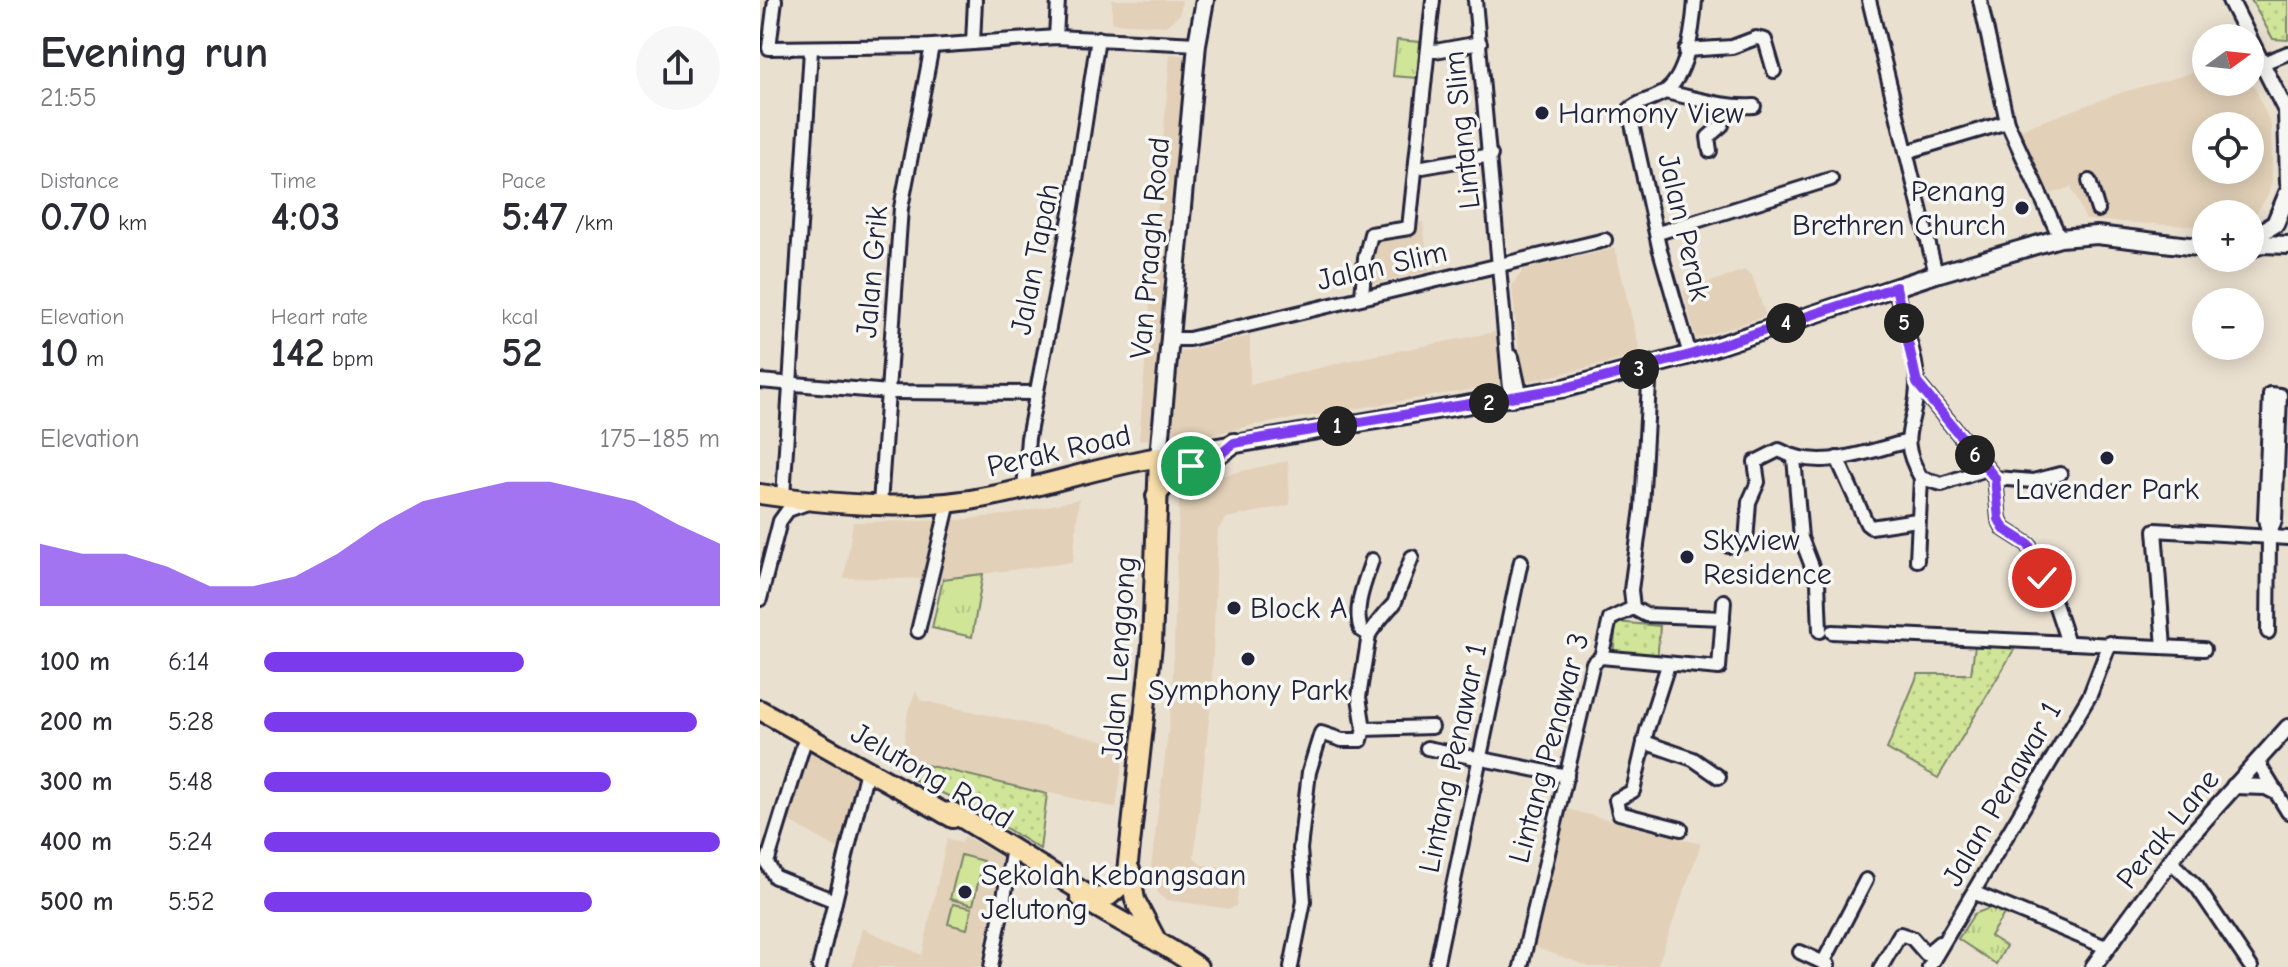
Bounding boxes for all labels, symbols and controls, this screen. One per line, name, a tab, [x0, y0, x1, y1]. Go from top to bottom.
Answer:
north arrow	[2192, 24, 2264, 96]
map controls	[2192, 24, 2264, 360]
button: share	[636, 26, 720, 110]
text: Evening run	[40, 27, 268, 78]
street label: Lintang Slim	[1436, 49, 1488, 211]
text: 21:55	[40, 83, 97, 113]
place label: Harmony View	[1558, 96, 1744, 131]
marker: Harmony View	[1533, 104, 1551, 122]
button: locate	[2192, 112, 2264, 184]
street label: Van Praagh Road	[1123, 136, 1177, 360]
street label: Jalan Perak	[1650, 150, 1718, 304]
text: Distance	[40, 168, 119, 194]
text: Time	[271, 168, 316, 194]
text: Pace	[501, 168, 546, 194]
place label: Penang Brethren Church	[1792, 174, 2006, 243]
street label: Jalan Tapah	[1003, 180, 1067, 338]
text: 0.70	[40, 194, 111, 240]
text: 4:03	[271, 194, 340, 240]
text: 5:47	[501, 194, 568, 240]
marker: Penang Brethren Church	[2013, 199, 2031, 217]
button: +	[2192, 200, 2264, 272]
street label: Jalan Grik	[849, 204, 895, 340]
text: km	[111, 210, 147, 236]
text: /km	[568, 210, 613, 236]
street label: Jalan Slim	[1313, 234, 1451, 298]
button: −	[2192, 288, 2264, 360]
pin: 4	[1766, 303, 1806, 343]
pin: 5	[1884, 303, 1924, 343]
text: Elevation	[40, 304, 124, 330]
text: Heart rate	[271, 304, 368, 330]
text: kcal	[501, 304, 538, 330]
text: 4	[1781, 310, 1791, 336]
text: 5	[1898, 310, 1910, 336]
text: 10	[40, 330, 79, 376]
text: 142	[271, 330, 325, 376]
text: 52	[501, 330, 543, 376]
text: m	[79, 346, 104, 372]
text: bpm	[325, 346, 374, 372]
pin: 3	[1619, 349, 1659, 389]
text: 3	[1634, 356, 1644, 382]
pin: 2	[1469, 383, 1509, 423]
text: 2	[1484, 390, 1494, 416]
pin: 1	[1317, 406, 1357, 446]
text: 1	[1333, 413, 1341, 439]
street label: Perak Road	[984, 417, 1134, 485]
text: Elevation	[40, 424, 140, 454]
text: 175–185 m	[600, 424, 720, 454]
pin	[1157, 432, 1225, 500]
pin: 6	[1955, 435, 1995, 475]
text: 6	[1969, 442, 1981, 468]
icon: arrive	[1169, 444, 1213, 488]
marker: Lavender Park	[2098, 449, 2116, 467]
place label: Lavender Park	[2015, 472, 2199, 507]
place label: Skyview Residence	[1703, 523, 1832, 592]
pin	[2008, 544, 2076, 612]
marker: Skyview Residence	[1678, 548, 1696, 566]
street label: Jalan Lenggong	[1094, 555, 1144, 761]
icon: check	[2020, 556, 2064, 600]
place label: Block A	[1250, 591, 1347, 626]
marker: Block A	[1225, 599, 1243, 617]
street label: Lintang Penawar 3	[1501, 629, 1597, 867]
street label: Lintang Penawar 1	[1412, 640, 1494, 876]
text: 100 m	[40, 647, 110, 677]
text: 6:14	[168, 647, 210, 677]
marker: Symphony Park	[1239, 650, 1257, 668]
place label: Symphony Park	[1148, 673, 1349, 708]
street label: Jalan Penawar 1	[1935, 696, 2069, 892]
text: 200 m	[40, 707, 113, 737]
text: 5:28	[168, 707, 214, 737]
street label: Jelutong Road	[845, 715, 1019, 837]
street label: Perak Lane	[2109, 762, 2227, 896]
text: 300 m	[40, 767, 113, 797]
text: 5:48	[168, 767, 213, 797]
text: 400 m	[40, 827, 112, 857]
text: 5:24	[168, 827, 213, 857]
place label: Sekolah Kebangsaan Jelutong	[981, 858, 1246, 927]
marker: Sekolah Kebangsaan Jelutong	[956, 883, 974, 901]
text: 500 m	[40, 887, 114, 917]
text: 5:52	[168, 887, 215, 917]

